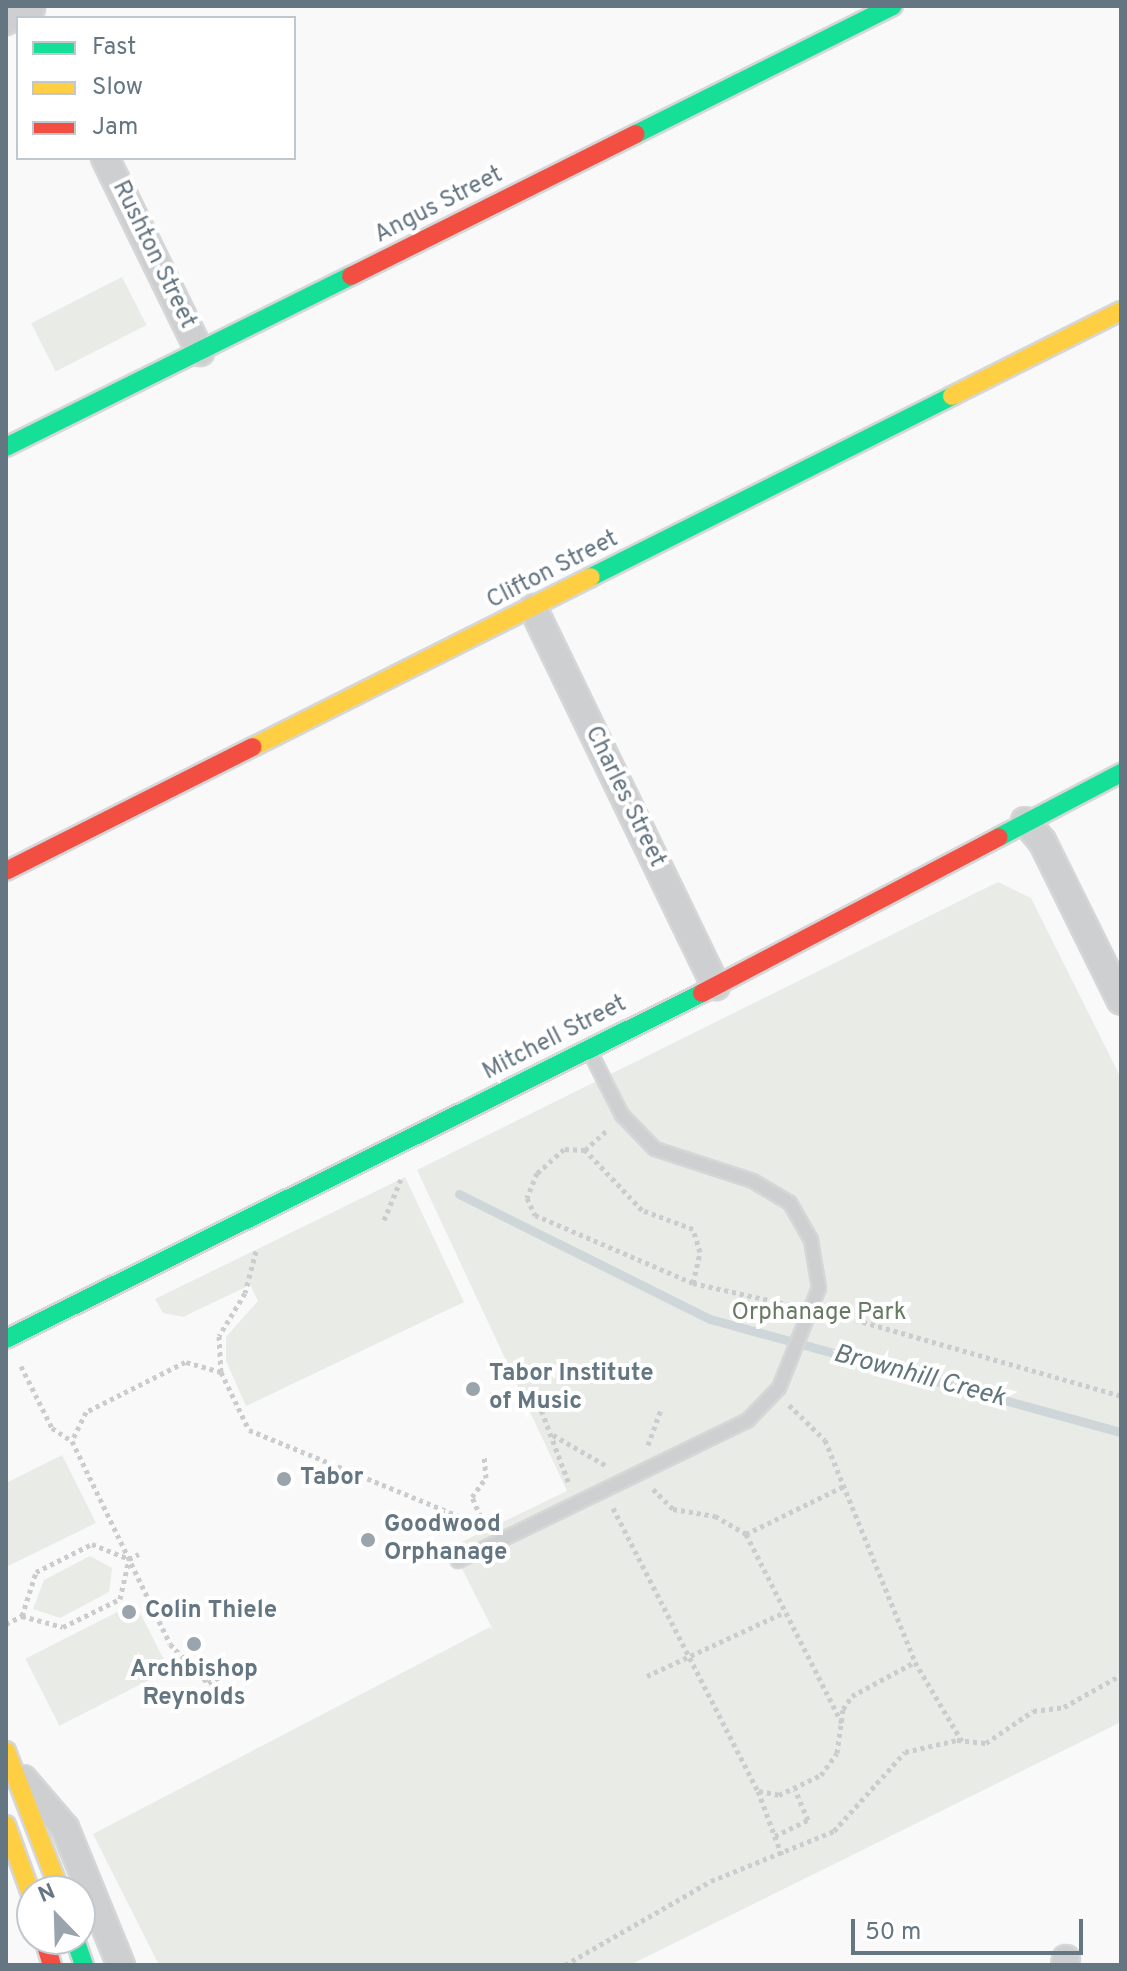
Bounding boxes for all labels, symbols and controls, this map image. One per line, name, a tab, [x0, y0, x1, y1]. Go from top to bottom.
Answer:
legend	[16, 16, 296, 160]
text: Fast	[92, 33, 136, 63]
text: Slow	[92, 73, 143, 103]
text: Jam	[92, 113, 138, 143]
street label: Angus Street	[370, 161, 508, 251]
street label: Rushton Street	[105, 176, 201, 334]
street label: Clifton Street	[483, 526, 623, 616]
street label: Charles Street	[577, 722, 671, 872]
street label: Mitchell Street	[478, 990, 632, 1088]
park label: Orphanage Park	[731, 1300, 907, 1328]
water label: Brownhill Creek	[830, 1339, 1008, 1415]
place label: Tabor Institute of Music	[489, 1361, 654, 1417]
marker: Tabor Institute of Music	[464, 1380, 482, 1398]
place label: Tabor	[300, 1465, 364, 1493]
marker: Tabor	[275, 1470, 293, 1488]
place label: Goodwood Orphanage	[384, 1512, 507, 1568]
marker: Goodwood Orphanage	[359, 1531, 377, 1549]
place label: Colin Thiele	[145, 1598, 277, 1626]
marker: Colin Thiele	[120, 1603, 138, 1621]
marker: Archbishop Reynolds	[185, 1635, 203, 1653]
place label: Archbishop Reynolds	[130, 1657, 258, 1713]
north arrow	[16, 1875, 96, 1955]
text: N	[35, 1879, 60, 1910]
scale bar	[855, 1903, 1087, 1953]
text: 50 m	[865, 1918, 921, 1948]

